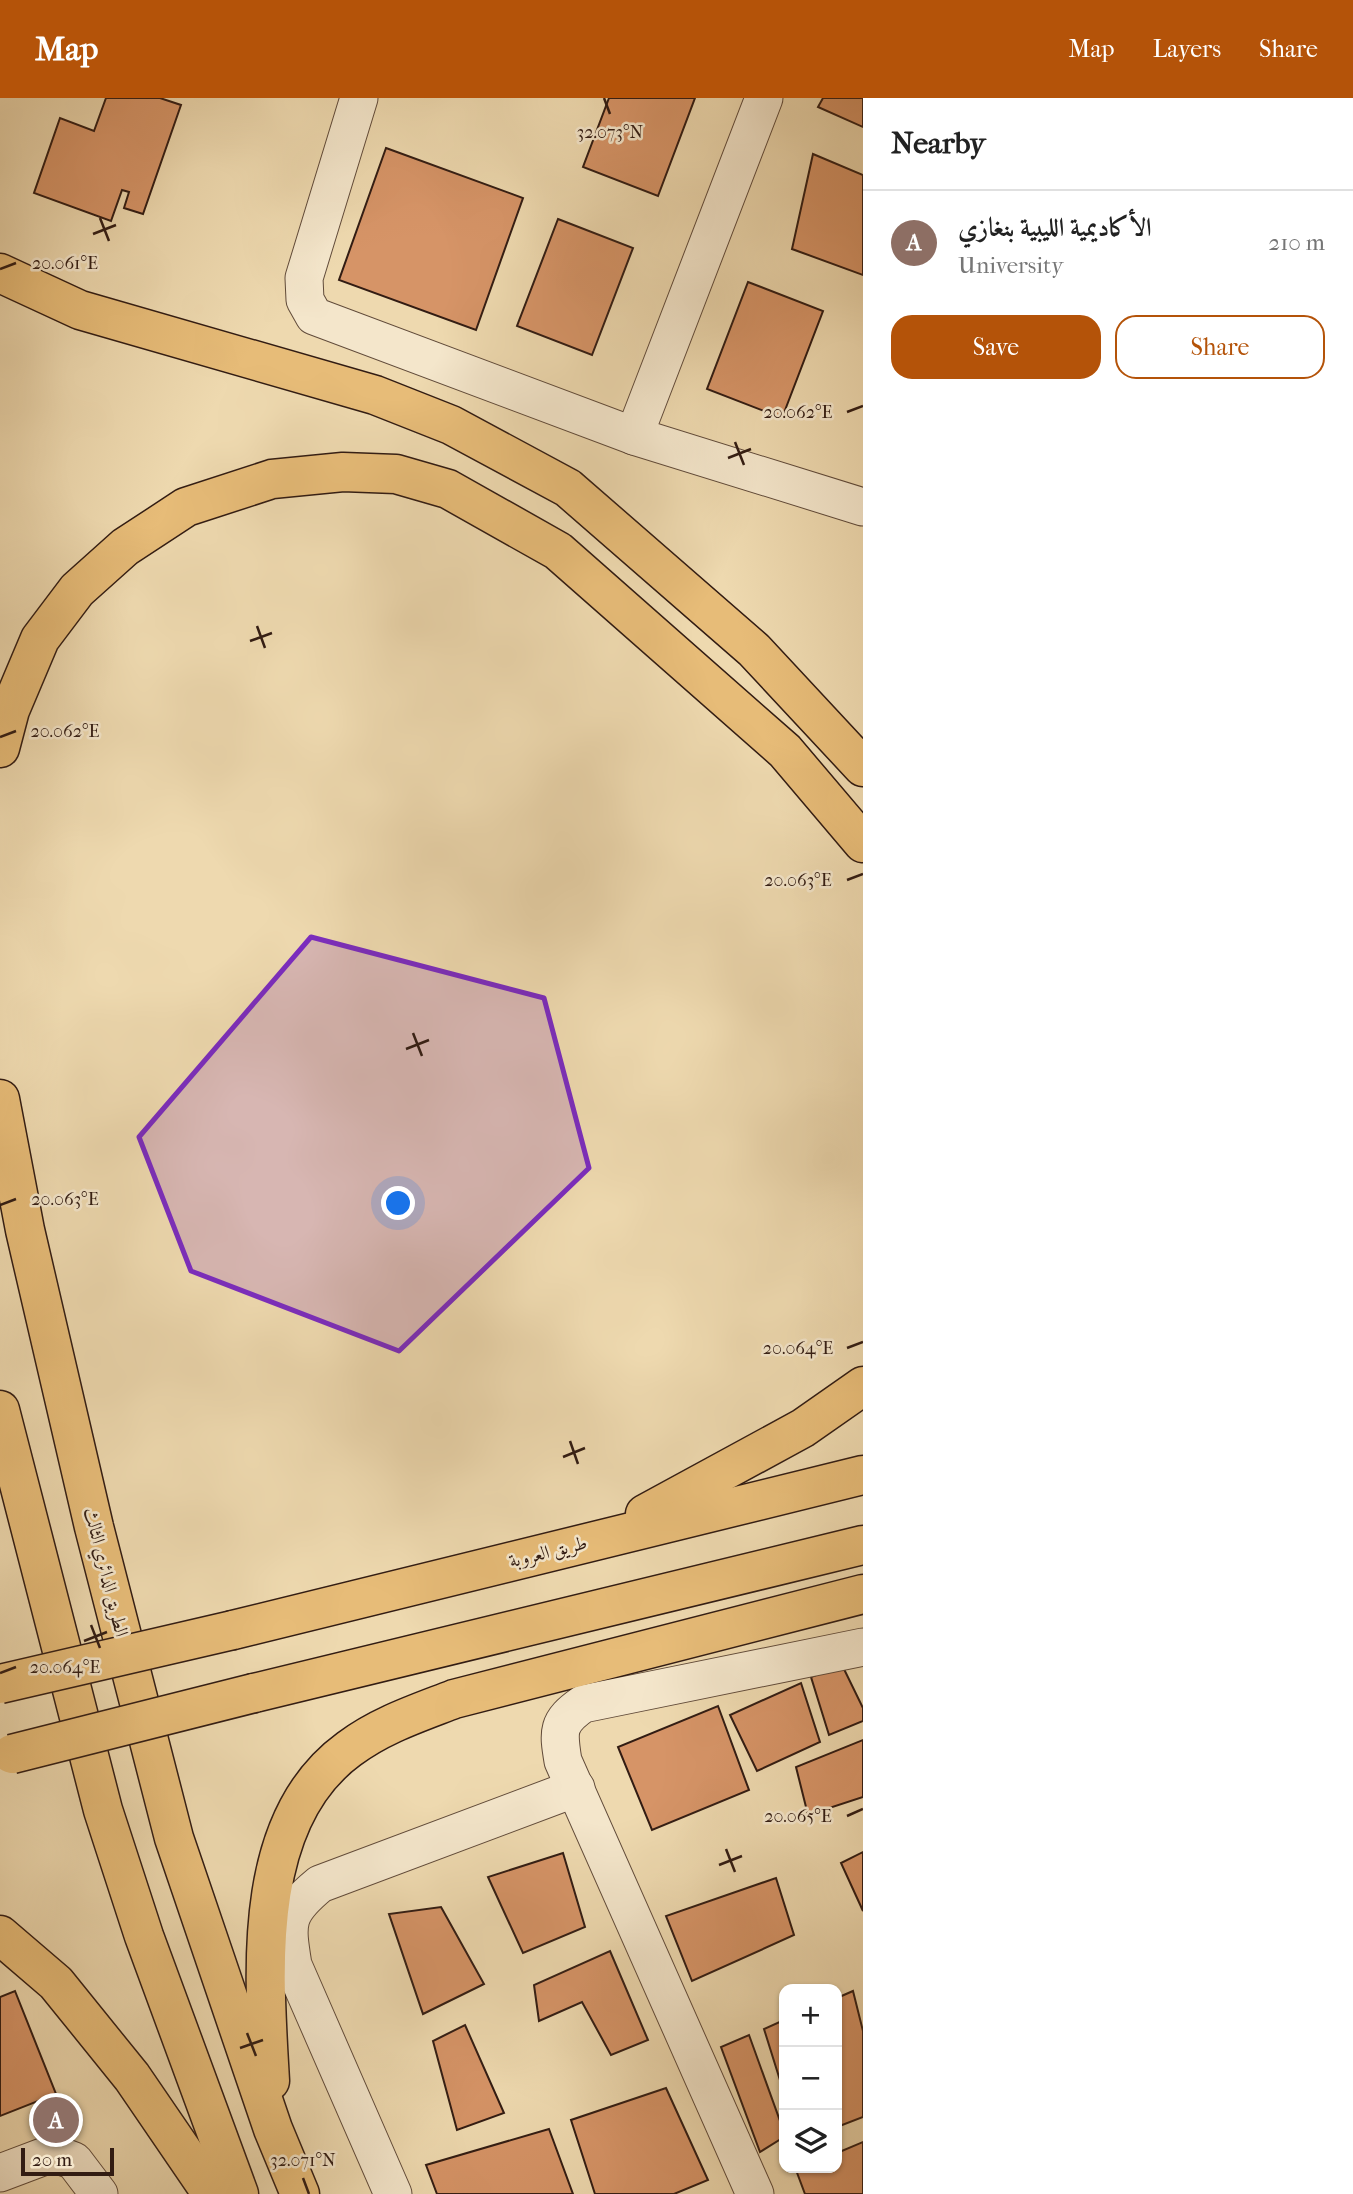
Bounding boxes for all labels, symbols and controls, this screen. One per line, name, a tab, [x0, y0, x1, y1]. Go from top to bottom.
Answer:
text: Map	[35, 30, 98, 69]
text: Map	[1069, 35, 1115, 63]
text: Layers	[1153, 35, 1221, 63]
text: Share	[1259, 35, 1318, 63]
text: 32.073°N	[577, 122, 644, 143]
text: Nearby	[891, 126, 986, 161]
text: الأكاديمية الليبية بنغازي	[958, 212, 1152, 243]
text: A	[907, 229, 921, 256]
text: 210 m	[1268, 229, 1325, 256]
text: University	[958, 252, 1063, 279]
text: 20.061°E	[32, 253, 98, 274]
button: Save	[891, 315, 1101, 379]
button: Share	[1115, 315, 1325, 379]
text: 20.062°E	[763, 402, 833, 423]
text: 20.062°E	[30, 721, 100, 742]
text: 20.063°E	[764, 870, 832, 891]
your location	[381, 1186, 415, 1220]
text: 20.063°E	[31, 1189, 99, 1210]
text: 20.064°E	[763, 1338, 833, 1359]
street label: الطريق الدائري الثالث	[75, 1505, 133, 1640]
street label: طريق العروبة	[507, 1532, 590, 1573]
text: 20.064°E	[30, 1657, 100, 1678]
text: 20.065°E	[764, 1806, 832, 1827]
map controls	[779, 1984, 842, 2173]
button: +	[779, 1984, 842, 2047]
button: −	[779, 2047, 842, 2110]
pin: A	[33, 2094, 79, 2146]
button: layers	[779, 2110, 842, 2173]
scale bar	[21, 2145, 114, 2177]
text: 20 m	[32, 2149, 72, 2171]
text: 32.071°N	[270, 2150, 336, 2171]

